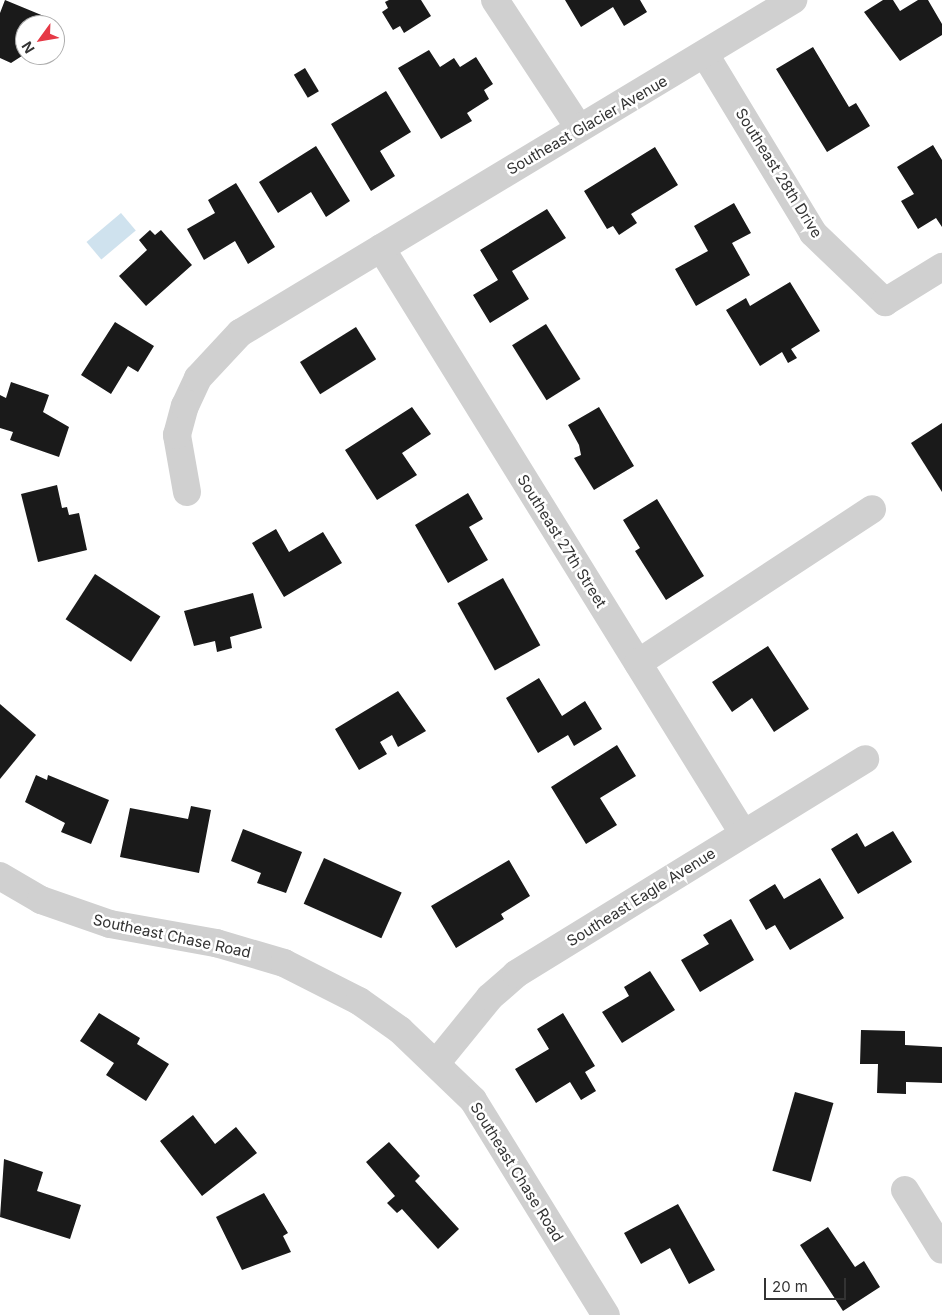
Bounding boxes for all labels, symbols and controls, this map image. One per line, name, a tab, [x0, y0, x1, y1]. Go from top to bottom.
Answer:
north arrow	[15, 15, 65, 65]
text: N	[18, 39, 38, 57]
street label: Southeast Glacier Avenue	[504, 72, 670, 178]
street label: Southeast 28th Drive	[732, 105, 826, 241]
street label: Southeast 27th Street	[514, 471, 610, 611]
street label: Southeast Eagle Avenue	[563, 844, 719, 950]
street label: Southeast Chase Road	[91, 910, 253, 962]
street label: Southeast Chase Road	[467, 1099, 567, 1245]
scale bar	[767, 1268, 850, 1300]
text: 20 m	[772, 1277, 808, 1296]

